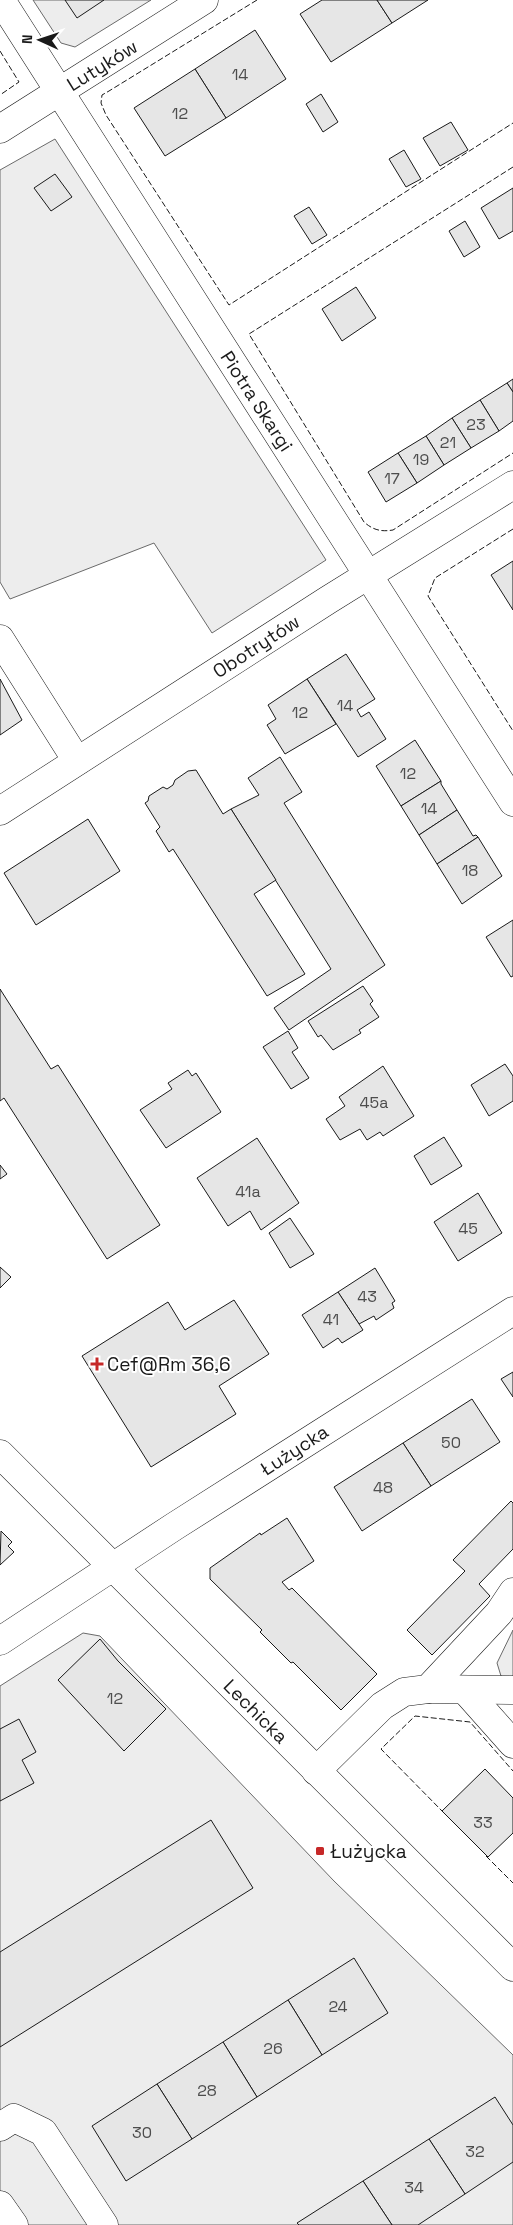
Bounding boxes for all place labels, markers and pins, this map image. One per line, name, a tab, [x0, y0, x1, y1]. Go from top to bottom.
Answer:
place label: Cef@Rm 36,6	[107, 1352, 231, 1377]
marker: Cef@Rm 36,6	[91, 1358, 103, 1370]
place label: Łużycka	[330, 1839, 407, 1864]
marker: Łużycka	[314, 1845, 326, 1857]

